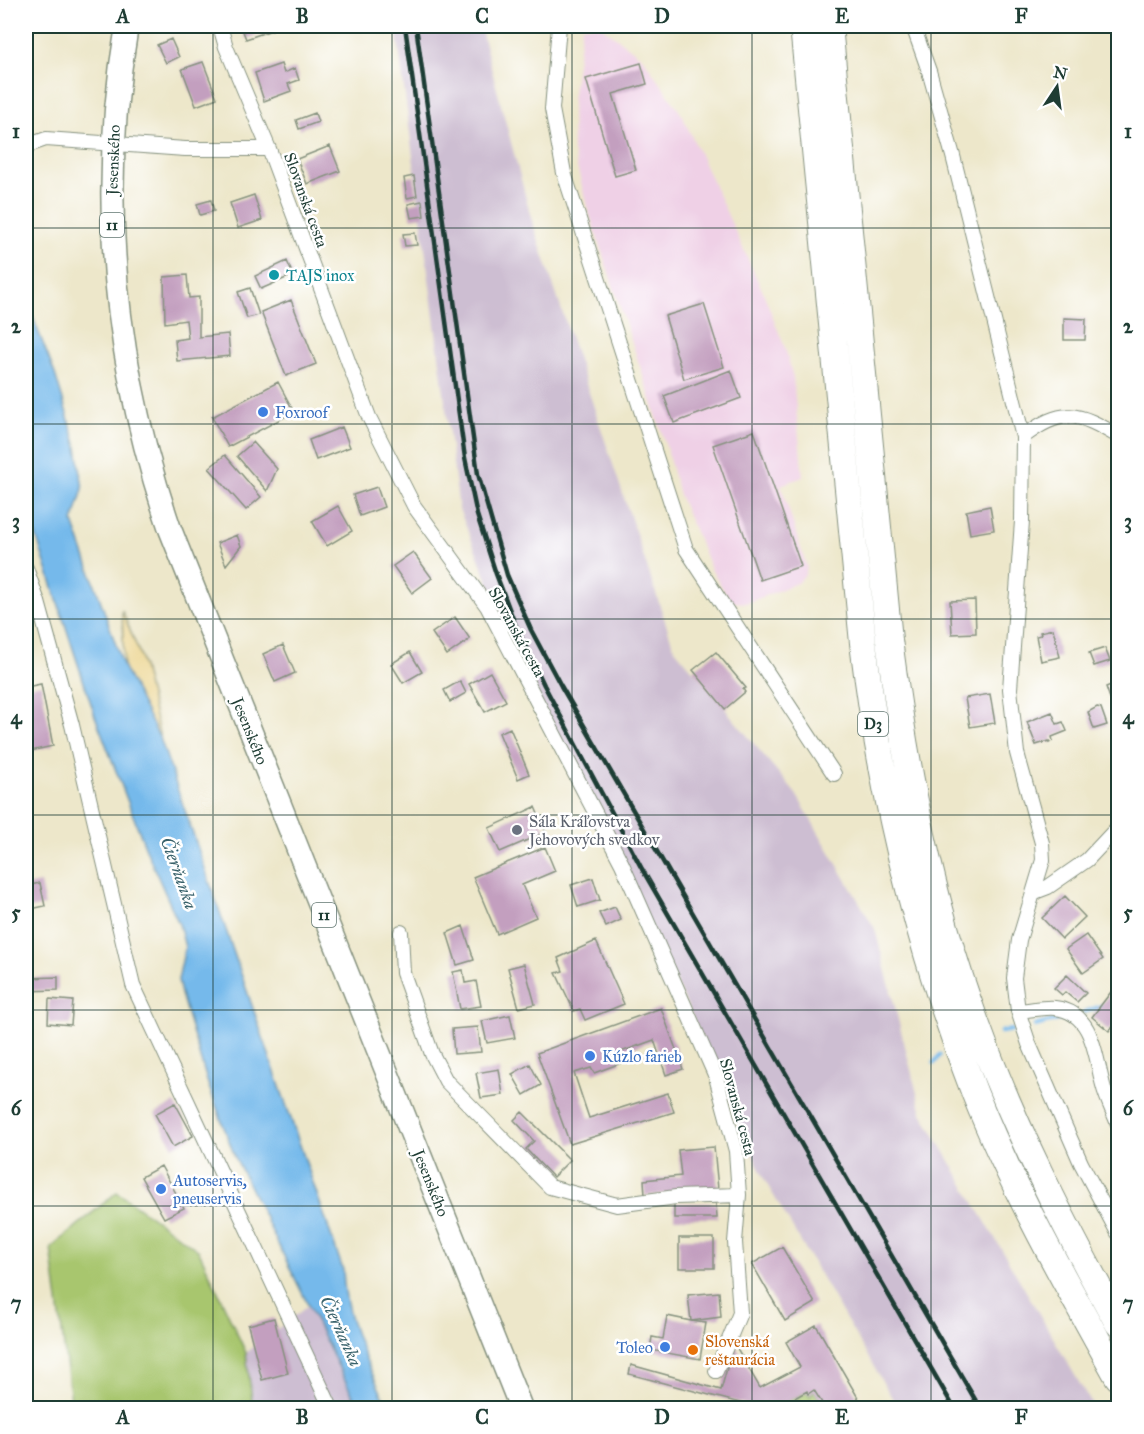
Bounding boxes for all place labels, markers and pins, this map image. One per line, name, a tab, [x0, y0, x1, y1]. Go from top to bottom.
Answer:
place label: TAJS inox	[286, 266, 354, 286]
marker: TAJS inox	[267, 268, 281, 282]
place label: Foxroof	[275, 403, 331, 422]
marker: Foxroof	[256, 405, 270, 419]
place label: Sála Kráľovstva Jehovových svedkov	[527, 812, 661, 850]
marker: Sála Kráľovstva Jehovových svedkov	[510, 823, 524, 837]
place label: Kúzlo farieb	[602, 1047, 682, 1066]
marker: Kúzlo farieb	[583, 1049, 597, 1063]
place label: Autoservis, pneuservis	[172, 1171, 247, 1208]
marker: Autoservis, pneuservis	[154, 1182, 168, 1196]
place label: Slovenská reštaurácia	[705, 1332, 775, 1369]
place label: Toleo	[616, 1338, 653, 1357]
marker: Toleo	[658, 1340, 672, 1354]
marker: Slovenská reštaurácia	[686, 1343, 700, 1357]

